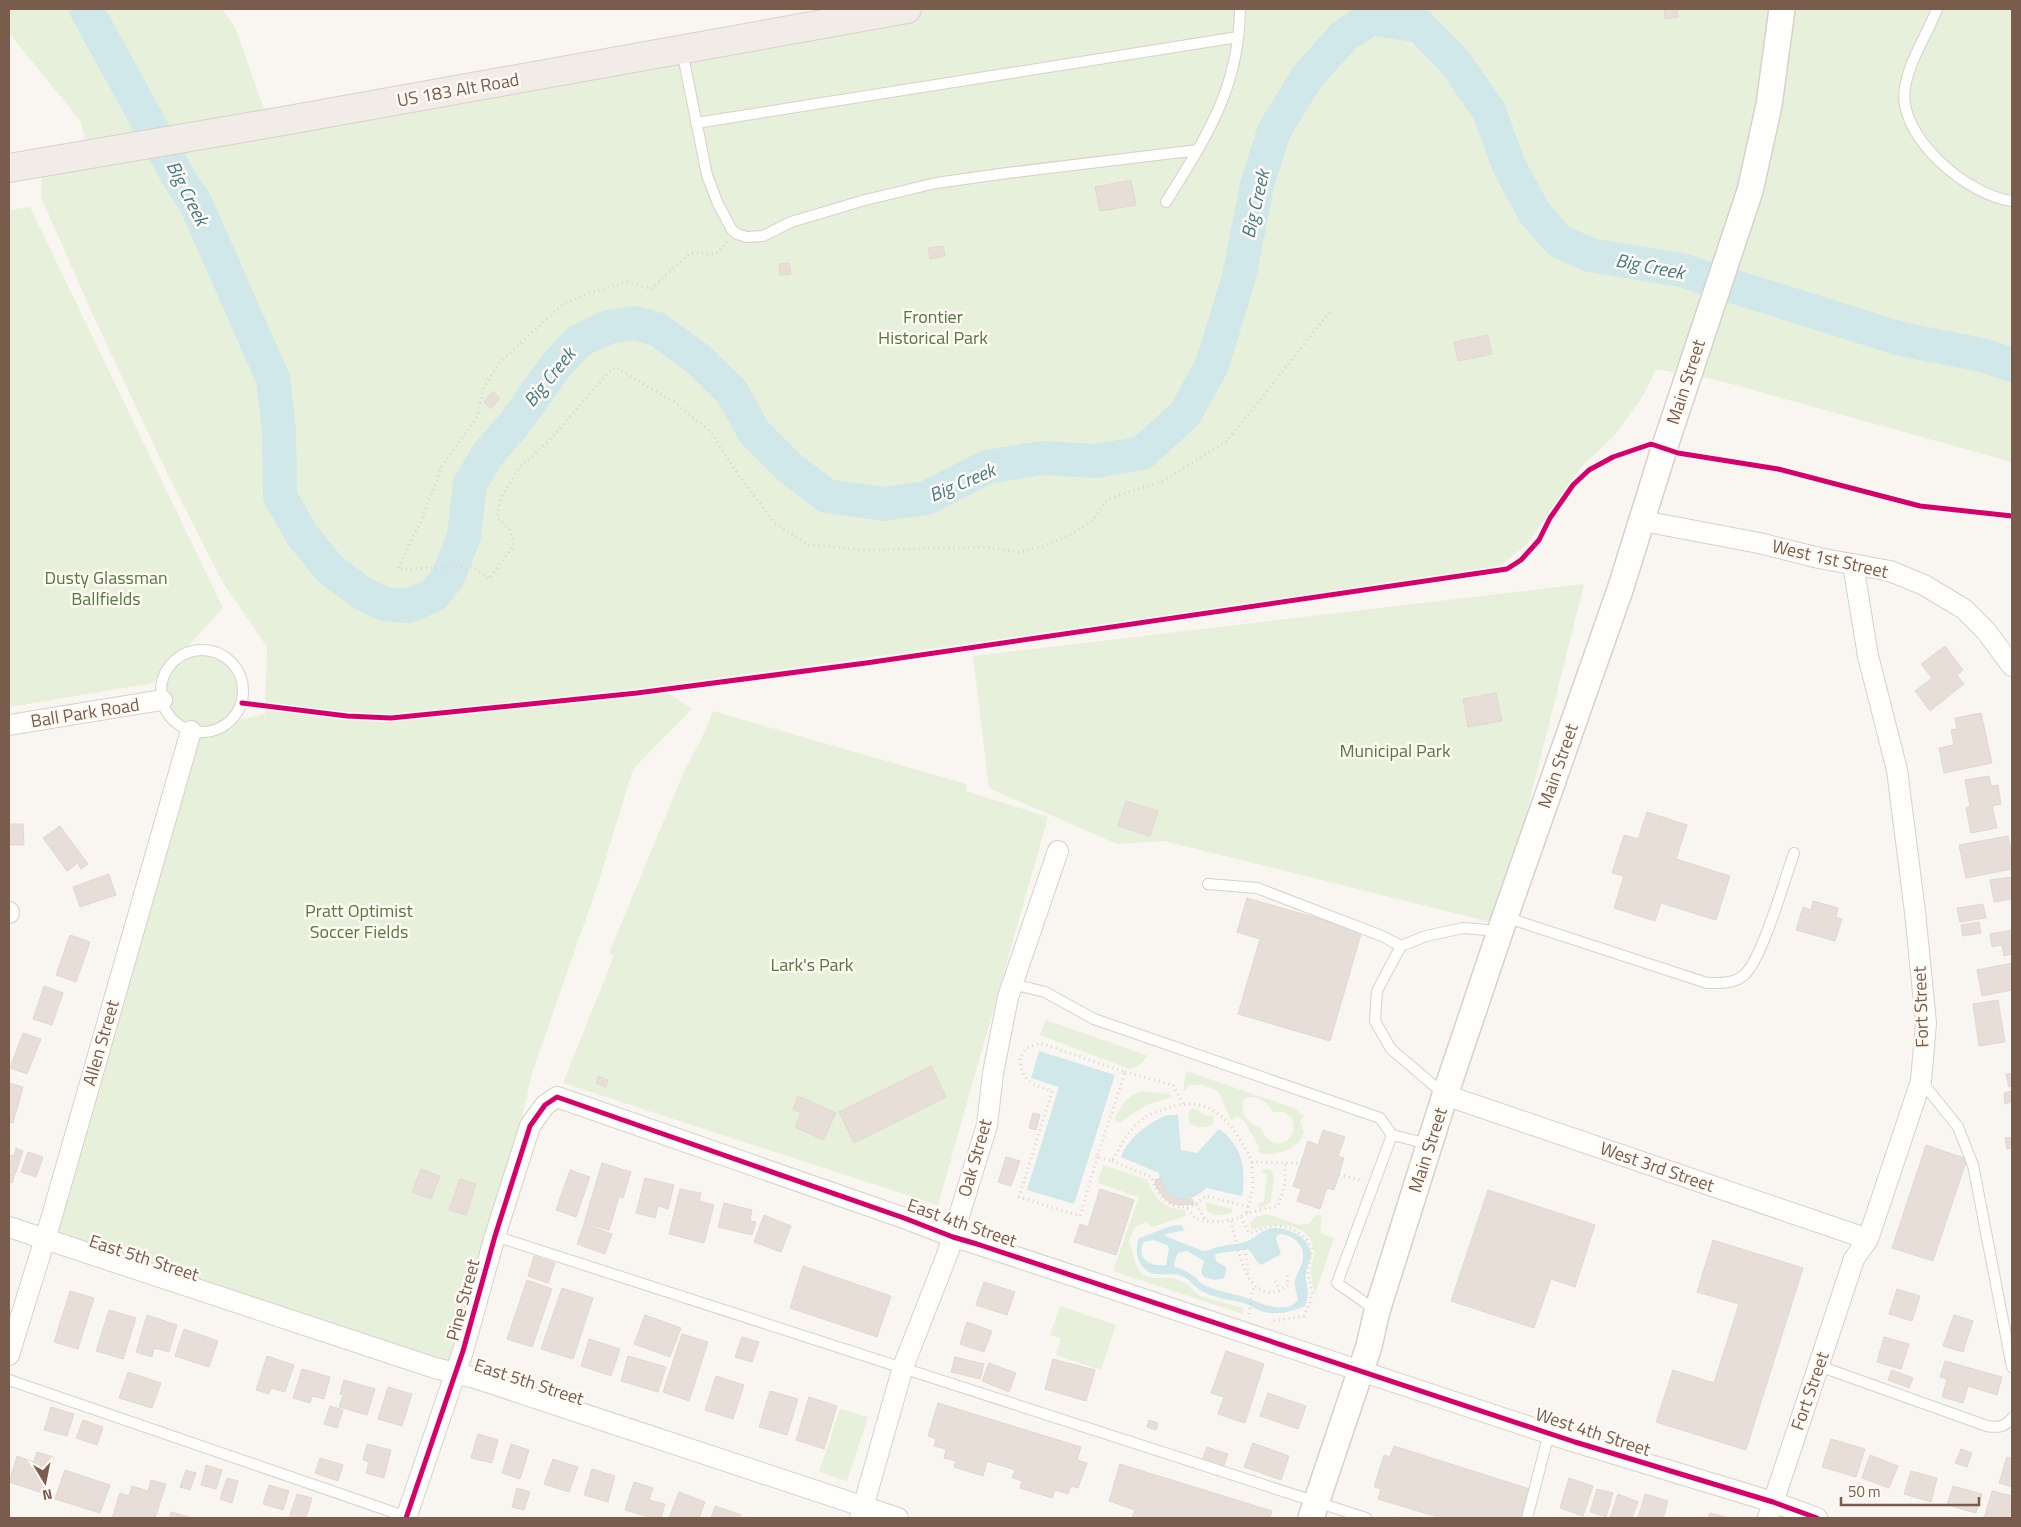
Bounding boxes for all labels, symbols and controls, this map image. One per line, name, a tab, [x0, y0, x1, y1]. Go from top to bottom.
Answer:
street label: US 183 Alt Road	[395, 65, 521, 114]
water label: Big Creek	[160, 155, 218, 232]
water label: Big Creek	[1233, 164, 1277, 241]
water label: Big Creek	[1613, 245, 1689, 287]
park label: Frontier Historical Park	[878, 303, 988, 351]
street label: Main Street	[1659, 335, 1712, 428]
water label: Big Creek	[516, 339, 583, 413]
water label: Big Creek	[924, 454, 1002, 508]
street label: West 1st Street	[1769, 532, 1892, 585]
park label: Dusty Glassman Ballfields	[44, 564, 168, 612]
street label: Ball Park Road	[29, 691, 141, 734]
street label: Main Street	[1530, 719, 1585, 812]
park label: Municipal Park	[1339, 737, 1451, 764]
park label: Pratt Optimist Soccer Fields	[305, 897, 414, 945]
park label: Lark's Park	[771, 951, 854, 978]
street label: Fort Street	[1906, 965, 1935, 1048]
street label: Allen Street	[75, 996, 126, 1089]
street label: Main Street	[1401, 1103, 1454, 1196]
street label: Oak Street	[951, 1115, 999, 1200]
street label: West 3rd Street	[1596, 1134, 1719, 1199]
street label: East 4th Street	[904, 1191, 1021, 1254]
street label: East 5th Street	[86, 1227, 203, 1288]
street label: Pine Street	[439, 1255, 487, 1344]
street label: Fort Street	[1783, 1347, 1836, 1434]
street label: East 5th Street	[471, 1351, 588, 1412]
street label: West 4th Street	[1532, 1400, 1655, 1463]
north arrow	[20, 1457, 70, 1507]
scale bar	[1841, 1474, 1978, 1506]
text: 50 m	[1848, 1480, 1881, 1503]
text: N	[41, 1484, 54, 1506]

